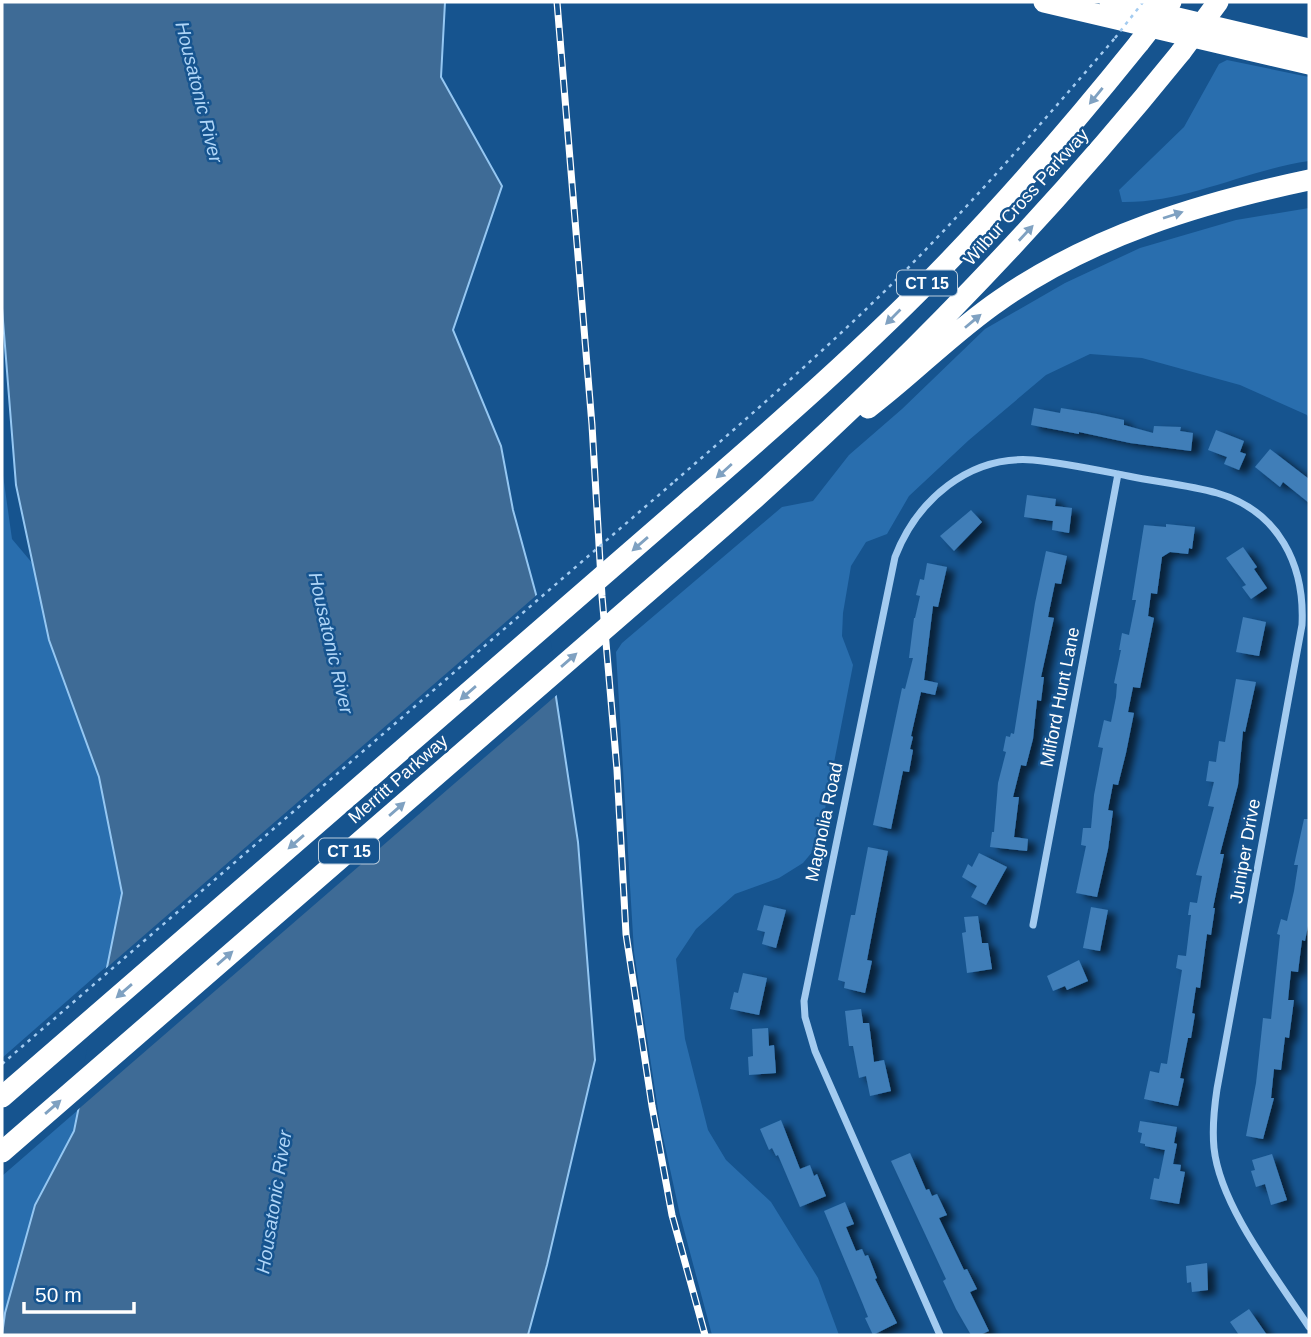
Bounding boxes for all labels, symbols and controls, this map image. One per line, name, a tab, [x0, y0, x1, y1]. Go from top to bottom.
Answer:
water label: Housatonic River	[171, 19, 227, 165]
one-way arrow	[1089, 87, 1104, 105]
street label: Wilbur Cross Parkway	[959, 125, 1093, 269]
one-way arrow	[1163, 210, 1184, 220]
one-way arrow	[1018, 224, 1034, 242]
road number: CT 15	[897, 270, 957, 296]
one-way arrow	[884, 309, 901, 326]
one-way arrow	[965, 314, 982, 329]
one-way arrow	[716, 462, 733, 478]
one-way arrow	[631, 536, 648, 551]
water label: Housatonic River	[304, 570, 358, 716]
street label: Milford Hunt Lane	[1037, 625, 1083, 769]
one-way arrow	[561, 653, 578, 668]
one-way arrow	[459, 685, 476, 700]
street label: Merritt Parkway	[344, 730, 452, 828]
street label: Magnolia Road	[802, 761, 846, 883]
street label: Juniper Drive	[1226, 797, 1264, 905]
one-way arrow	[389, 802, 406, 817]
one-way arrow	[287, 834, 304, 849]
road number: CT 15	[319, 838, 379, 864]
one-way arrow	[217, 951, 234, 966]
one-way arrow	[115, 983, 132, 998]
one-way arrow	[45, 1100, 62, 1115]
water label: Housatonic River	[252, 1128, 296, 1275]
scale bar	[24, 1270, 135, 1314]
text: 50 m	[35, 1283, 82, 1306]

